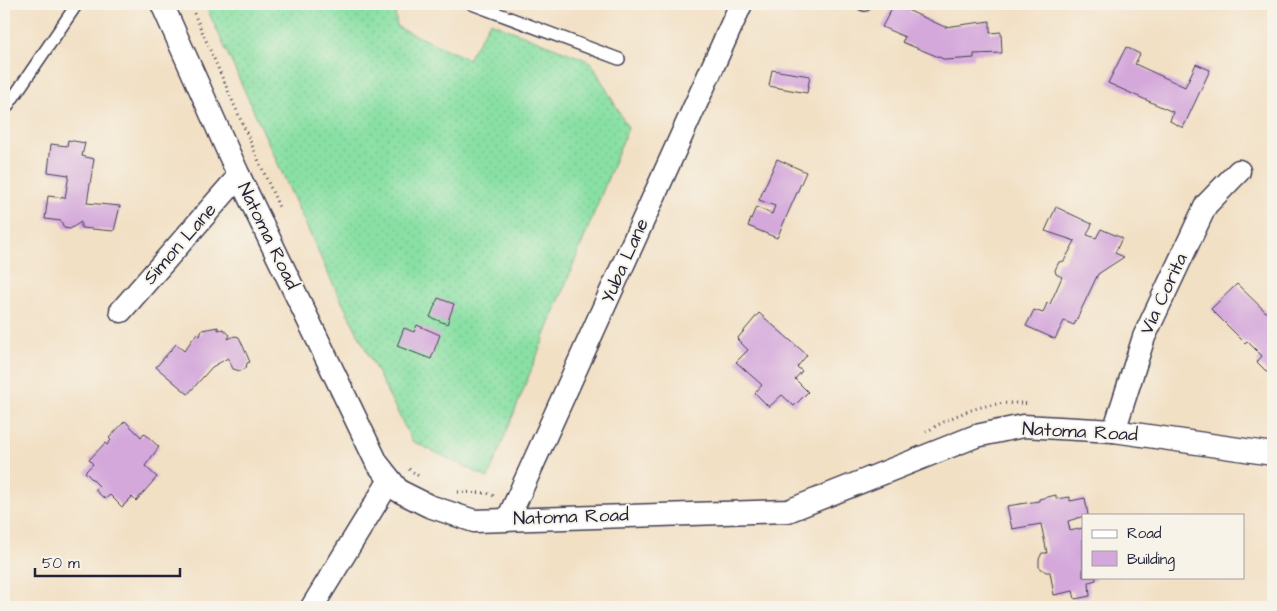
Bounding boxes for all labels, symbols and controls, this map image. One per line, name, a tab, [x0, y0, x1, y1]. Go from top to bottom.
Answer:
street label: Natoma Road	[231, 178, 306, 294]
street label: Simon Lane	[137, 197, 223, 291]
street label: Yuba Lane	[594, 214, 656, 308]
street label: Via Corita	[1133, 249, 1195, 339]
street label: Natoma Road	[1022, 415, 1139, 449]
street label: Natoma Road	[513, 501, 630, 533]
legend	[1082, 514, 1244, 578]
text: Road	[1127, 523, 1162, 544]
scale bar	[35, 546, 180, 578]
text: Building	[1127, 549, 1175, 571]
text: 50 m	[42, 553, 80, 574]

